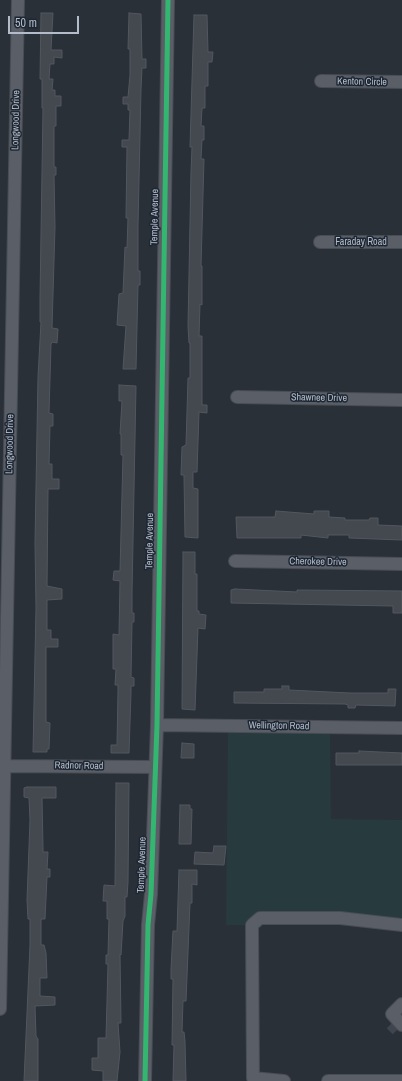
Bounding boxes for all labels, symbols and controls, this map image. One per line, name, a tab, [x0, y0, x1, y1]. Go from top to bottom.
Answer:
scale bar	[10, 8, 81, 34]
text: 50 m	[15, 15, 37, 31]
street label: Kenton Circle	[337, 76, 387, 88]
street label: Longwood Drive	[9, 90, 23, 150]
street label: Temple Avenue	[149, 189, 161, 245]
street label: Faraday Road	[335, 236, 387, 248]
street label: Shawnee Drive	[291, 392, 347, 404]
street label: Longwood Drive	[3, 414, 17, 474]
street label: Temple Avenue	[144, 513, 156, 569]
street label: Cherokee Drive	[289, 555, 347, 569]
street label: Wellington Road	[249, 719, 309, 733]
street label: Radnor Road	[55, 760, 103, 772]
street label: Temple Avenue	[135, 837, 149, 893]

